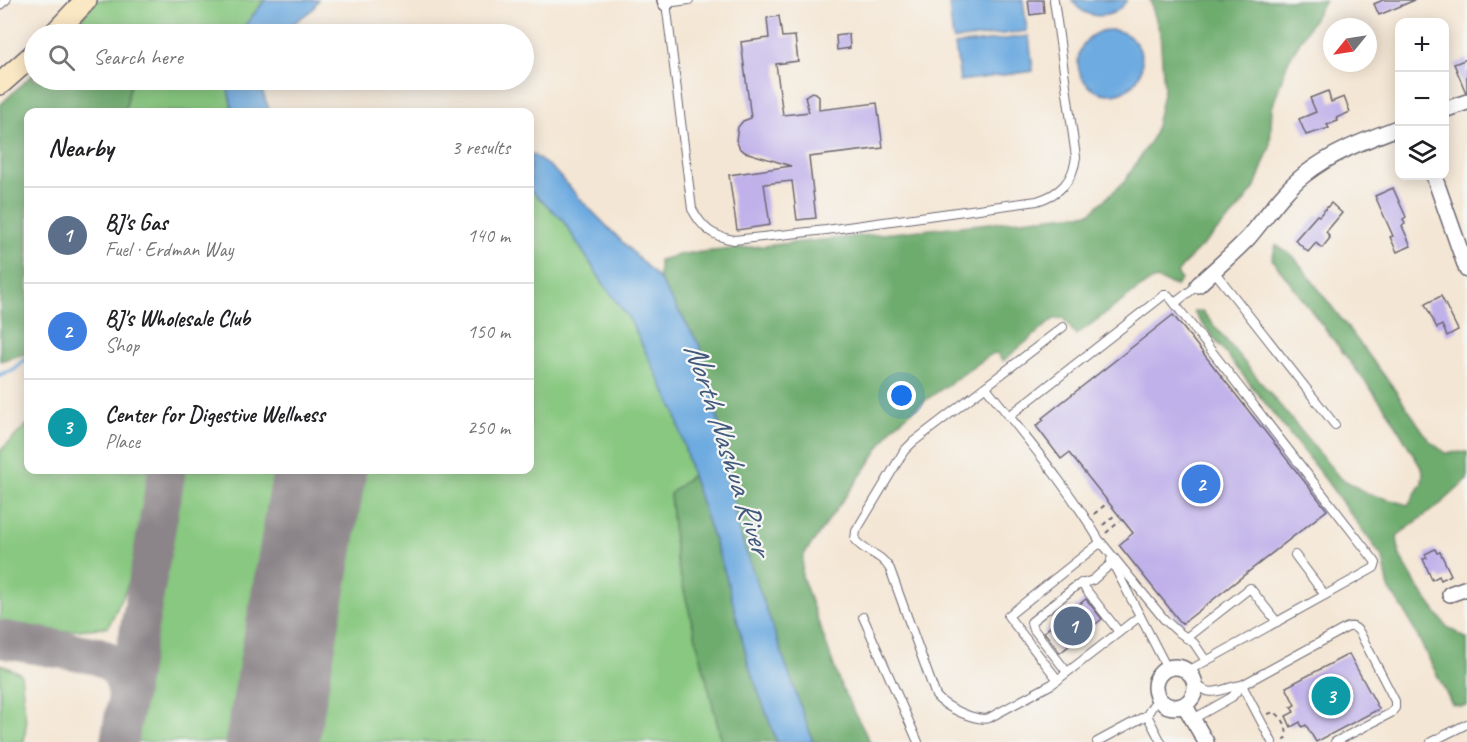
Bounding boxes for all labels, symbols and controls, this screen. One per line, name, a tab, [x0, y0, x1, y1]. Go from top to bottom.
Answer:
north arrow	[1323, 18, 1377, 72]
map controls	[1395, 18, 1449, 180]
button: +	[1395, 18, 1449, 72]
search box	[24, 24, 534, 90]
icon: search	[45, 41, 78, 74]
text: Search here	[93, 43, 183, 71]
button: −	[1395, 72, 1449, 126]
button: layers	[1395, 126, 1449, 180]
text: Nearby	[48, 131, 113, 164]
text: 3 results	[451, 135, 510, 160]
text: BJ's Gas	[105, 209, 167, 237]
text: 1	[63, 223, 72, 248]
text: 140 m	[467, 223, 510, 248]
text: Fuel · Erdman Way	[105, 237, 233, 262]
text: BJ's Wholesale Club	[105, 305, 250, 333]
text: 2	[63, 319, 72, 344]
text: 150 m	[467, 319, 510, 344]
text: Shop	[105, 333, 139, 358]
water label: North Nashua River	[675, 337, 784, 565]
your location	[887, 381, 916, 410]
text: Center for Digestive Wellness	[105, 401, 325, 429]
text: 3	[63, 415, 72, 440]
text: 250 m	[467, 415, 510, 440]
text: Place	[105, 429, 140, 454]
pin: 2	[1182, 462, 1220, 506]
pin: 1	[1054, 604, 1092, 648]
pin: 3	[1312, 674, 1350, 718]

